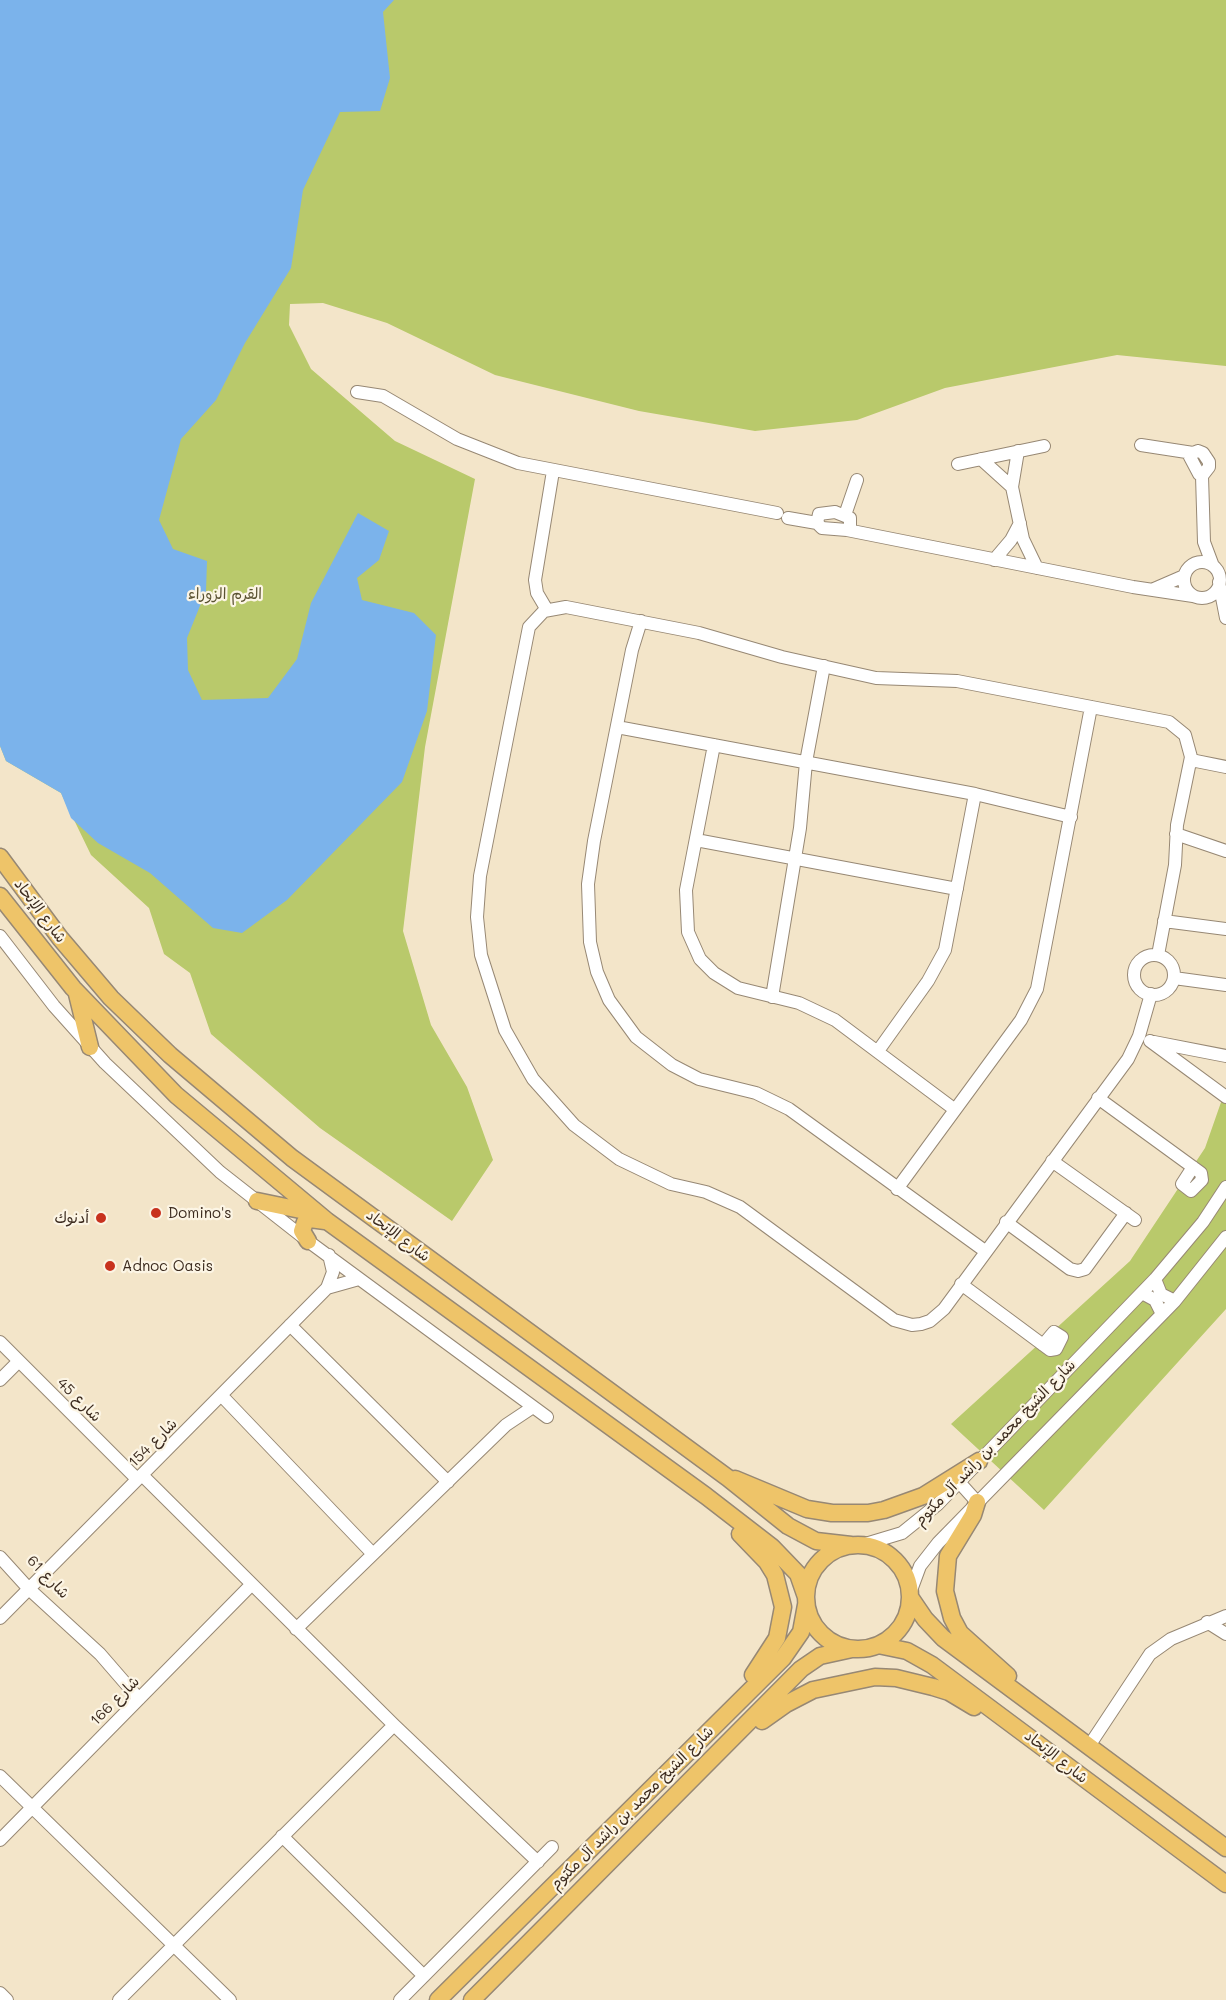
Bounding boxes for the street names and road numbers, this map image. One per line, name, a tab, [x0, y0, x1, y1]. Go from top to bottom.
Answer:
street label: شارع الإتحاد	[10, 875, 70, 947]
street label: شارع الإتحاد	[362, 1206, 434, 1266]
street label: شارع الشيخ محمد بن راشد آل مكتوم	[911, 1356, 1079, 1530]
street label: شارع 45	[53, 1374, 105, 1426]
street label: شارع 154	[125, 1415, 181, 1471]
street label: شارع 61	[23, 1552, 73, 1602]
street label: شارع 166	[87, 1673, 143, 1729]
street label: شارع الشيخ محمد بن راشد آل مكتوم	[546, 1722, 718, 1894]
street label: شارع الإتحاد	[1021, 1727, 1091, 1787]

